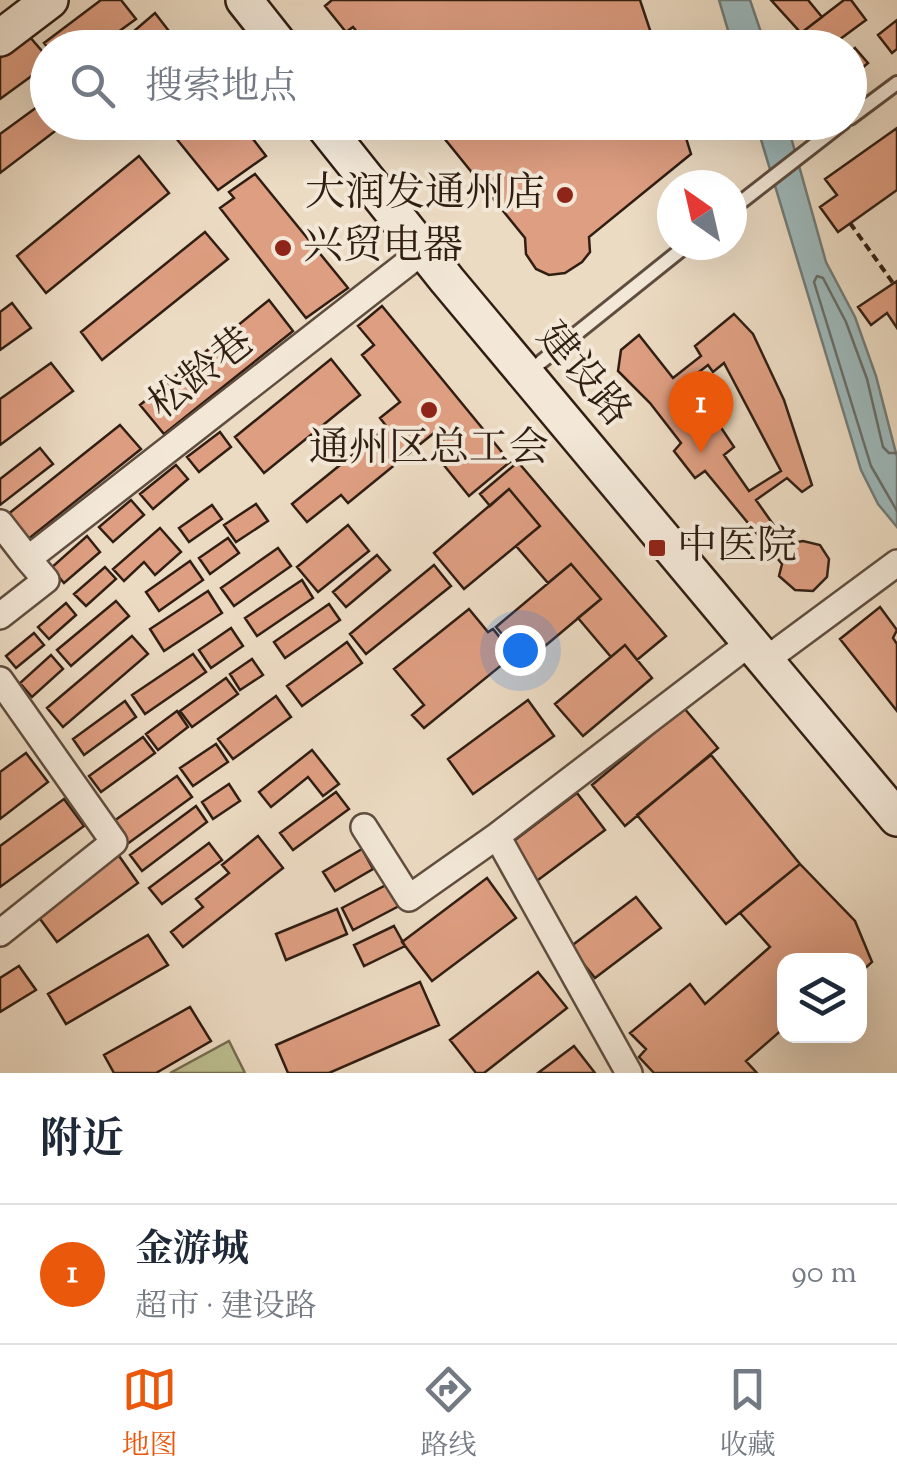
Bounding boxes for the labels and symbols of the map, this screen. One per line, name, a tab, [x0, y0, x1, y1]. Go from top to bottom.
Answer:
place label: 大润发通州店	[305, 167, 545, 224]
north arrow	[657, 170, 747, 260]
marker: 大润发通州店	[554, 184, 576, 206]
place label: 兴贸电器	[303, 220, 463, 277]
marker: 兴贸电器	[272, 237, 294, 259]
street label: 建设路	[522, 312, 642, 440]
street label: 松龄巷	[138, 316, 268, 434]
pin: 1	[668, 370, 734, 453]
marker: 通州区总工会	[418, 399, 440, 421]
place label: 通州区总工会	[309, 422, 549, 479]
place label: 中医院	[677, 520, 797, 577]
marker: 中医院	[646, 537, 668, 559]
your location	[495, 625, 546, 676]

